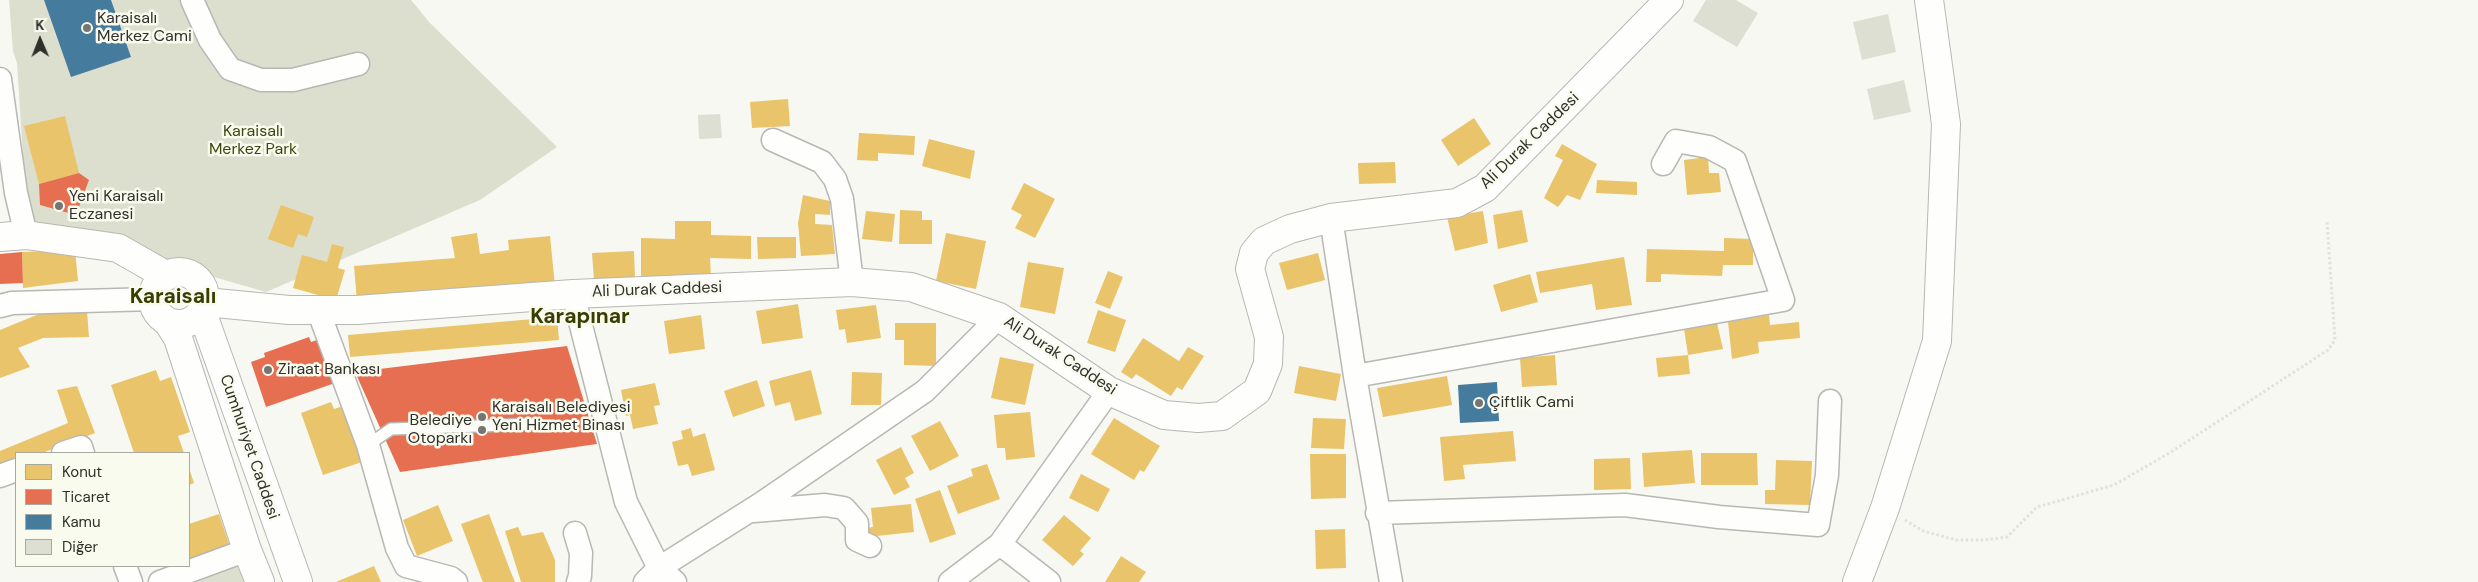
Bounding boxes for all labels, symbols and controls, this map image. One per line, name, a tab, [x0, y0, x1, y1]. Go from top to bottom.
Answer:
place label: Karaisalı Merkez Cami	[97, 9, 192, 47]
north arrow	[15, 15, 65, 65]
text: K	[35, 16, 44, 34]
marker: Karaisalı Merkez Cami	[81, 22, 93, 34]
street label: Ali Durak Caddesi	[1476, 89, 1584, 193]
park label: Karaisalı Merkez Park	[209, 122, 297, 160]
place label: Yeni Karaisalı Eczanesi	[69, 187, 163, 225]
marker: Yeni Karaisalı Eczanesi	[53, 200, 65, 212]
street label: Ali Durak Caddesi	[591, 278, 723, 302]
district label: Karaisalı	[130, 284, 216, 310]
district label: Karapınar	[530, 304, 630, 330]
street label: Ali Durak Caddesi	[1000, 312, 1120, 400]
place label: Ziraat Bankası	[278, 360, 380, 380]
marker: Ziraat Bankası	[262, 364, 274, 376]
street label: Cumhuriyet Caddesi	[215, 372, 283, 522]
place label: Çiftlik Cami	[1489, 393, 1574, 413]
marker: Çiftlik Cami	[1473, 397, 1485, 409]
place label: Karaisalı Belediyesi Yeni Hizmet Binası	[492, 398, 631, 436]
place label: Belediye Otoparkı	[408, 411, 472, 449]
marker: Karaisalı Belediyesi Yeni Hizmet Binası	[476, 411, 488, 423]
marker: Belediye Otoparkı	[476, 424, 488, 436]
legend	[15, 452, 190, 567]
text: Konut	[62, 462, 102, 482]
text: Ticaret	[62, 487, 110, 507]
text: Kamu	[62, 512, 101, 532]
text: Diğer	[62, 537, 98, 557]

